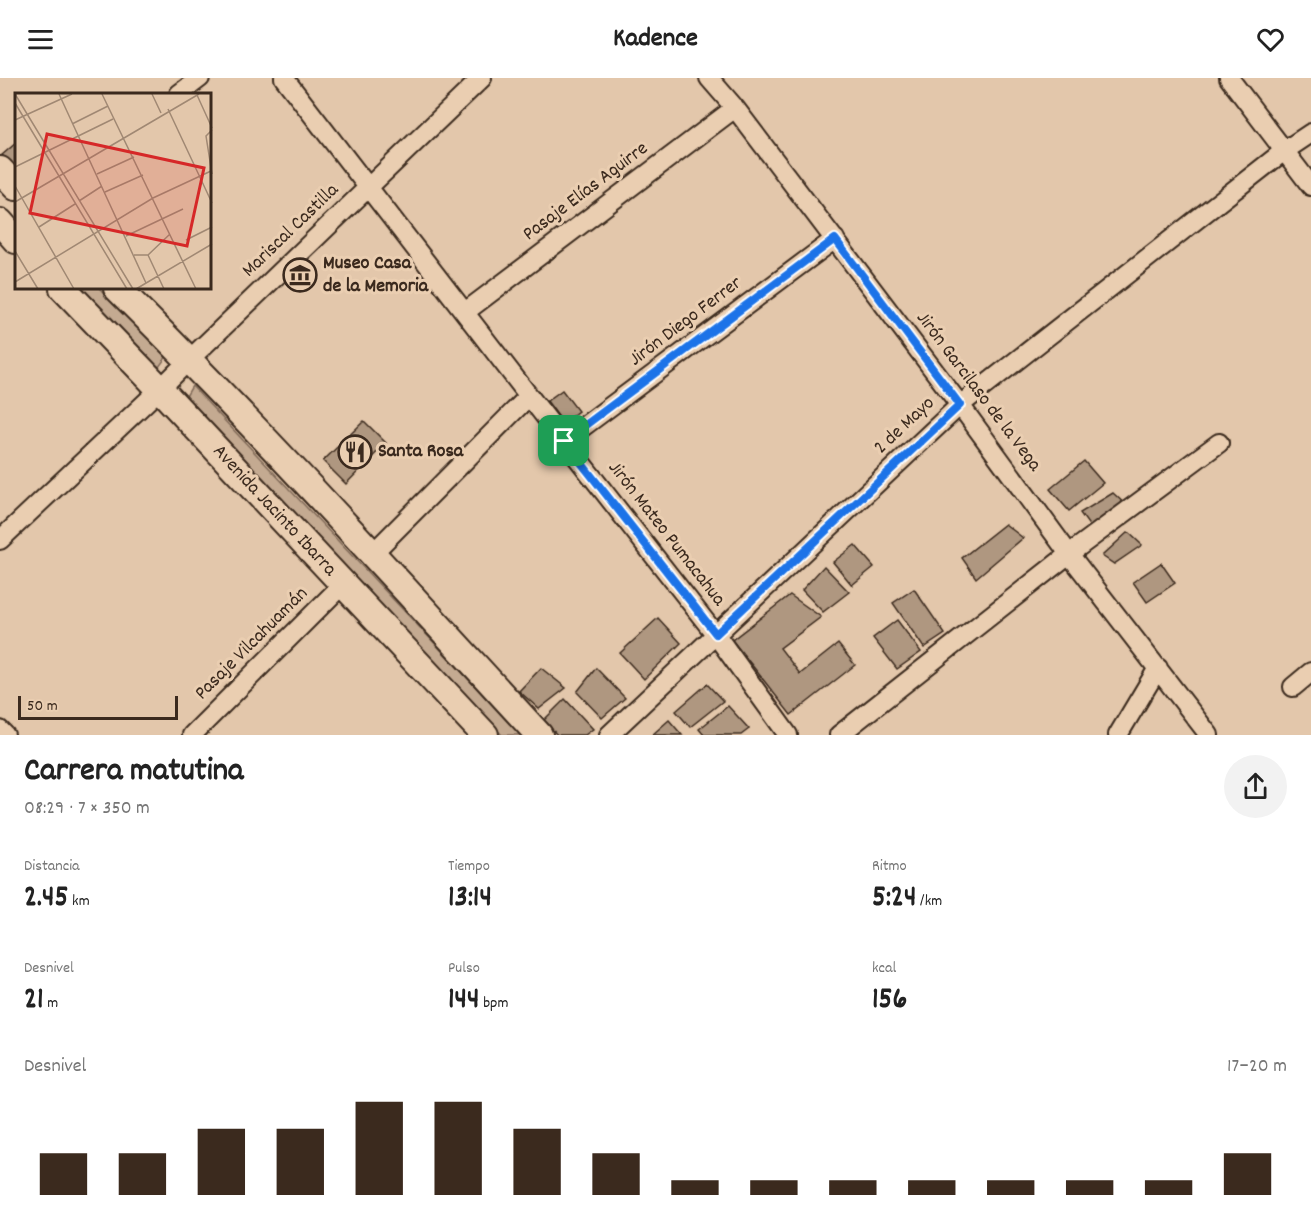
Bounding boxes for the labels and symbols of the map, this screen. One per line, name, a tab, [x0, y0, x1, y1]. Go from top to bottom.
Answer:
inset map	[15, 93, 212, 290]
street label: Pasaje Elías Aguirre	[518, 135, 655, 248]
street label: Mariscal Castilla	[236, 177, 346, 284]
place label: Museo Casa de la Memoria	[323, 250, 429, 301]
museum icon: Museo Casa de la Memoria	[282, 257, 318, 293]
street label: Jirón Diego Ferrer	[624, 270, 749, 374]
street label: Jirón Garcilaso de la Vega	[909, 306, 1048, 478]
street label: 2 de Mayo	[868, 390, 942, 462]
pin	[538, 415, 589, 466]
restaurant icon: Santa Rosa	[337, 434, 373, 470]
place label: Santa Rosa	[378, 438, 464, 466]
street label: Avenida Jacinto Ibarra	[205, 439, 343, 584]
street label: Jirón Mateo Pumacahua	[600, 456, 732, 613]
street label: Pasaje Vilcahuamán	[189, 581, 315, 707]
scale bar	[18, 693, 178, 720]

